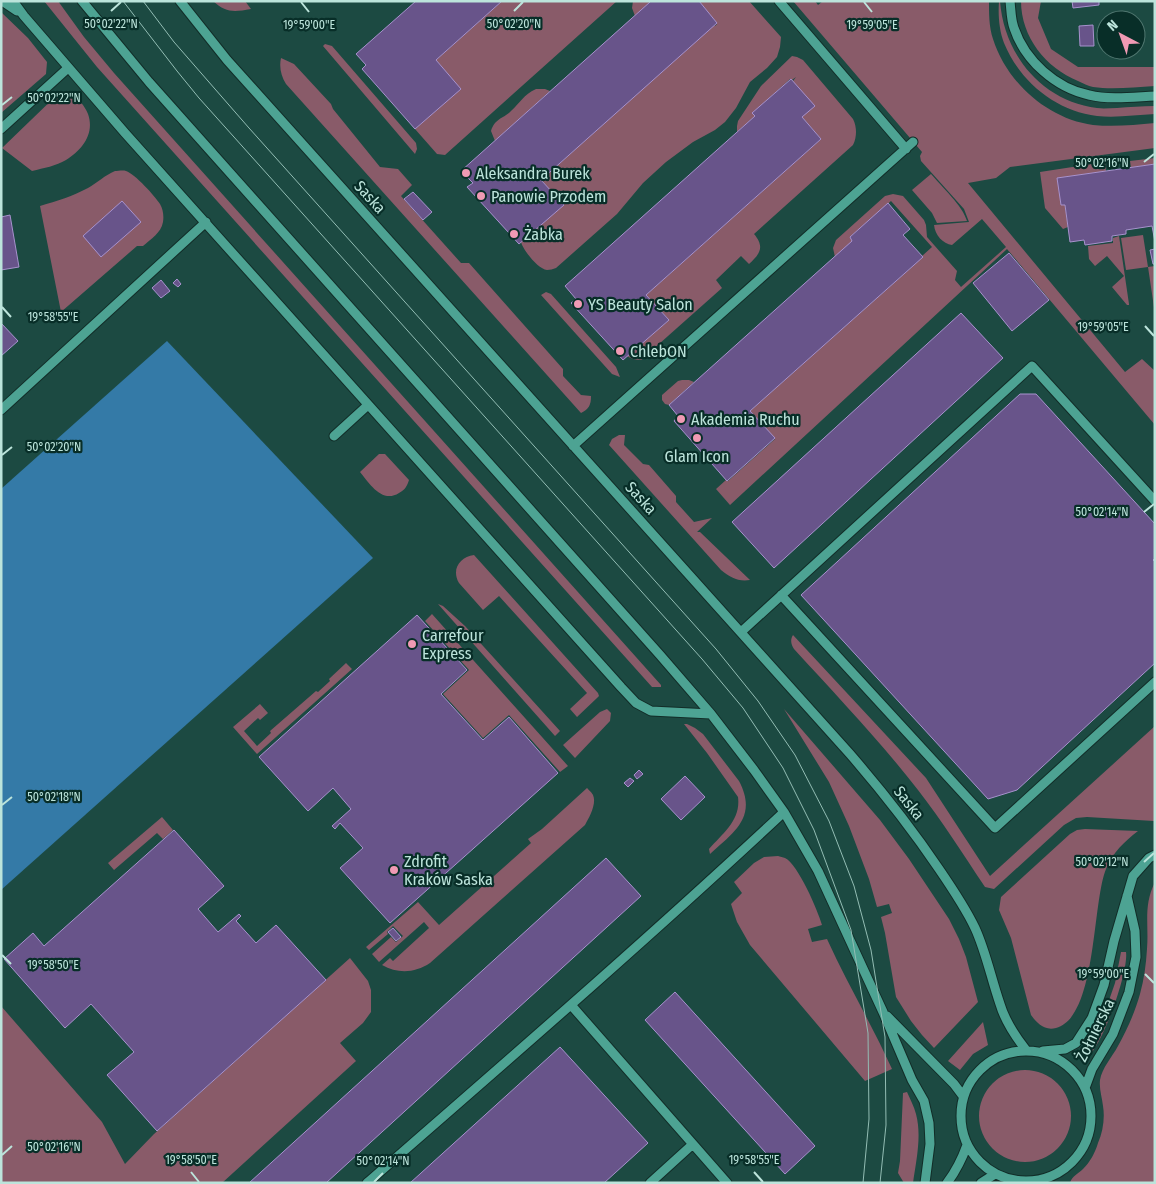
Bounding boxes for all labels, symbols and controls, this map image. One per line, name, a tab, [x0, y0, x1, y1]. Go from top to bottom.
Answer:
north arrow	[1096, 10, 1146, 60]
text: N	[1104, 16, 1122, 35]
text: 50°02'22"N	[84, 17, 138, 31]
text: 50°02'20"N	[487, 17, 541, 31]
text: 19°59'00"E	[283, 18, 335, 32]
text: 19°59'05"E	[846, 18, 898, 32]
text: 50°02'22"N	[27, 91, 81, 105]
text: 50°02'16"N	[1075, 156, 1129, 170]
place label: Aleksandra Burek	[476, 164, 590, 183]
marker: Aleksandra Burek	[460, 167, 472, 179]
street label: Saska	[350, 177, 390, 217]
place label: Panowie Przodem	[491, 187, 606, 206]
marker: Panowie Przodem	[475, 190, 487, 202]
place label: Żabka	[524, 225, 563, 244]
marker: Żabka	[508, 228, 520, 240]
place label: YS Beauty Salon	[588, 295, 693, 314]
marker: YS Beauty Salon	[572, 298, 584, 310]
text: 19°58'55"E	[28, 310, 79, 324]
text: 19°59'05"E	[1077, 320, 1129, 334]
place label: ChlebON	[630, 342, 687, 361]
marker: ChlebON	[614, 345, 626, 357]
place label: Akademia Ruchu	[691, 410, 800, 429]
marker: Akademia Ruchu	[675, 413, 687, 425]
marker: Glam Icon	[691, 432, 703, 444]
text: 50°02'20"N	[27, 440, 81, 454]
place label: Glam Icon	[665, 447, 729, 466]
street label: Saska	[621, 478, 661, 518]
text: 50°02'14"N	[1076, 505, 1128, 519]
place label: Carrefour Express	[422, 626, 484, 663]
marker: Carrefour Express	[406, 638, 418, 650]
street label: Saska	[890, 782, 928, 824]
text: 50°02'18"N	[27, 790, 81, 804]
place label: Zdrofit Kraków Saska	[404, 852, 493, 889]
text: 50°02'12"N	[1075, 855, 1129, 869]
marker: Zdrofit Kraków Saska	[388, 864, 400, 876]
text: 19°58'50"E	[27, 958, 79, 972]
text: 19°59'00"E	[1077, 967, 1129, 981]
street label: Żołnierska	[1072, 995, 1118, 1065]
text: 50°02'16"N	[27, 1140, 81, 1154]
text: 19°58'50"E	[165, 1153, 217, 1167]
text: 19°58'55"E	[729, 1153, 780, 1167]
text: 50°02'14"N	[357, 1154, 409, 1168]

